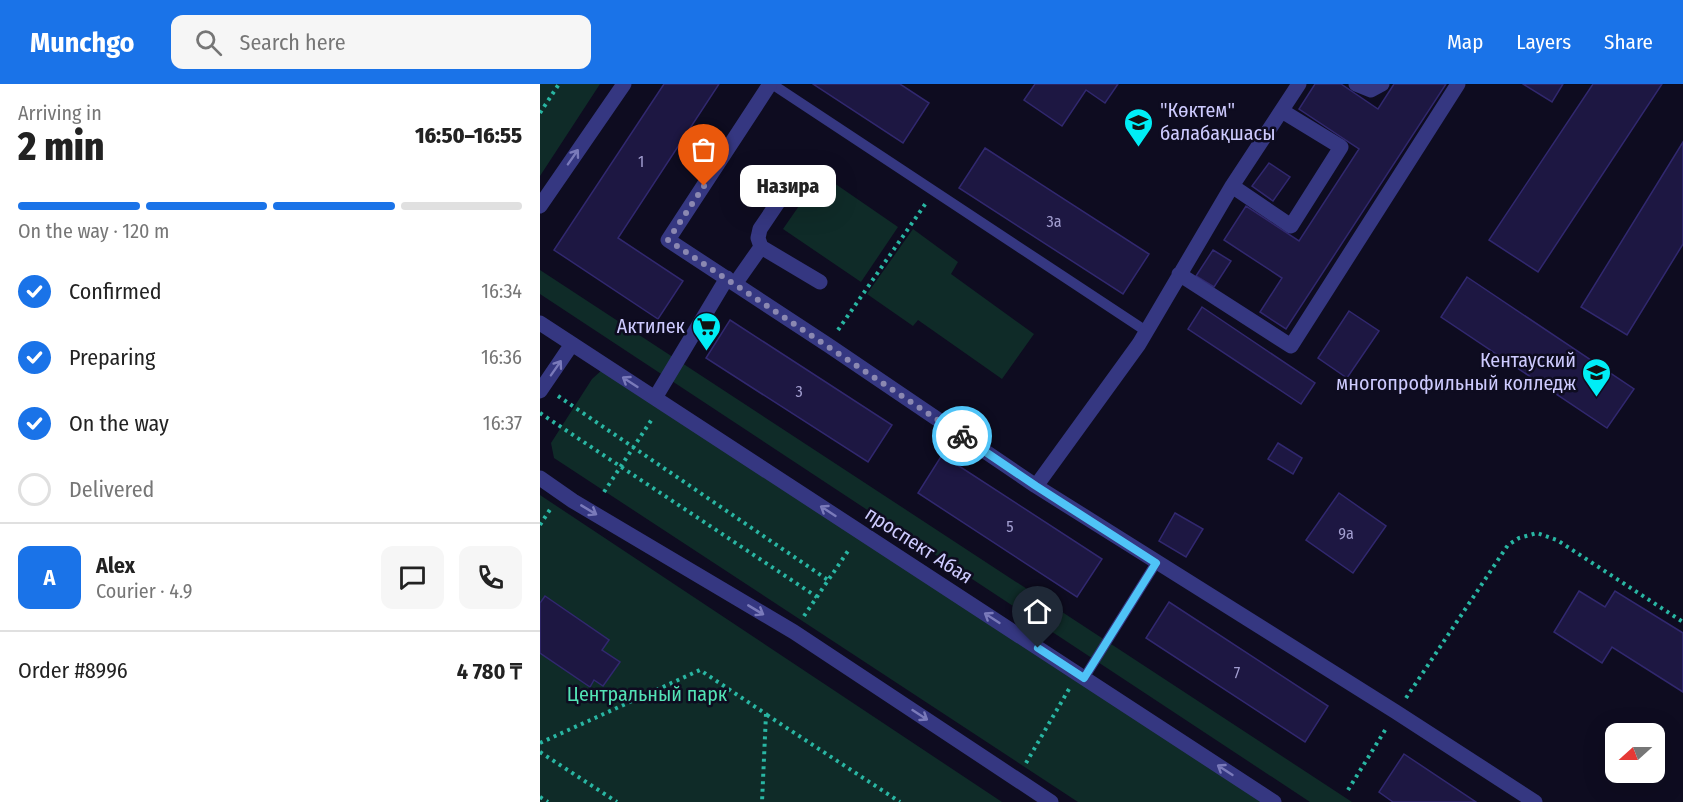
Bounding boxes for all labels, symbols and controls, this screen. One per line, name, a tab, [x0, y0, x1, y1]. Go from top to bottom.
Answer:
search box	[171, 15, 591, 69]
text: Munchgo	[30, 26, 135, 59]
icon: search	[192, 26, 225, 59]
text: Search here	[240, 29, 346, 56]
text: Map	[1447, 29, 1483, 55]
text: Layers	[1516, 29, 1571, 55]
text: Share	[1604, 29, 1653, 55]
place label: "Көктем" балабақшасы	[1160, 98, 1275, 145]
text: Arriving in	[18, 101, 102, 125]
school or university icon: "Көктем" балабақшасы	[1123, 106, 1155, 148]
text: 16:50–16:55	[415, 122, 522, 149]
text: 2 min	[18, 124, 104, 170]
pin	[678, 124, 729, 186]
icon: bag	[687, 133, 720, 166]
one-way arrow	[567, 149, 579, 166]
house number: 1	[638, 152, 644, 171]
callout: Назира	[740, 165, 836, 207]
text: Назира	[757, 174, 819, 198]
house number: 3а	[1046, 212, 1062, 231]
text: On the way · 120 m	[18, 219, 169, 243]
icon: check	[18, 275, 51, 308]
text: Confirmed	[69, 278, 162, 305]
text: 16:34	[481, 279, 522, 303]
supermarket icon: Актилек	[690, 310, 722, 352]
place label: Актилек	[617, 314, 686, 338]
icon: check	[18, 341, 51, 374]
text: Preparing	[69, 344, 155, 371]
text: 16:36	[481, 345, 522, 369]
place label: Кентауский многопрофильный колледж	[1336, 348, 1576, 395]
school or university icon: Кентауский многопрофильный колледж	[1581, 356, 1613, 398]
one-way arrow	[550, 360, 562, 377]
one-way arrow	[622, 375, 639, 387]
house number: 3	[795, 382, 803, 401]
courier	[932, 406, 992, 466]
icon: check	[18, 407, 51, 440]
text: On the way	[69, 410, 169, 437]
text: 16:37	[483, 411, 522, 435]
icon: bike	[946, 420, 979, 453]
text: Delivered	[69, 476, 154, 503]
street label: проспект Абая	[861, 501, 977, 589]
one-way arrow	[580, 505, 597, 517]
one-way arrow	[821, 505, 837, 517]
house number: 5	[1006, 517, 1014, 536]
house number: 9а	[1338, 524, 1354, 543]
button: chat	[381, 546, 444, 609]
button: phone	[459, 546, 522, 609]
text: Alex	[96, 552, 135, 579]
text: A	[44, 564, 55, 591]
text: Courier · 4.9	[96, 579, 192, 603]
pin	[1012, 586, 1063, 648]
icon: home	[1021, 595, 1054, 628]
one-way arrow	[747, 604, 764, 616]
one-way arrow	[983, 611, 1000, 624]
text: Order #8996	[18, 657, 128, 684]
text: 4 780 ₸	[457, 658, 522, 685]
house number: 7	[1234, 663, 1241, 682]
park label: Центральный парк	[567, 682, 728, 706]
one-way arrow	[911, 710, 928, 722]
north arrow	[1605, 723, 1665, 783]
map controls	[1605, 723, 1665, 783]
one-way arrow	[1218, 764, 1234, 776]

